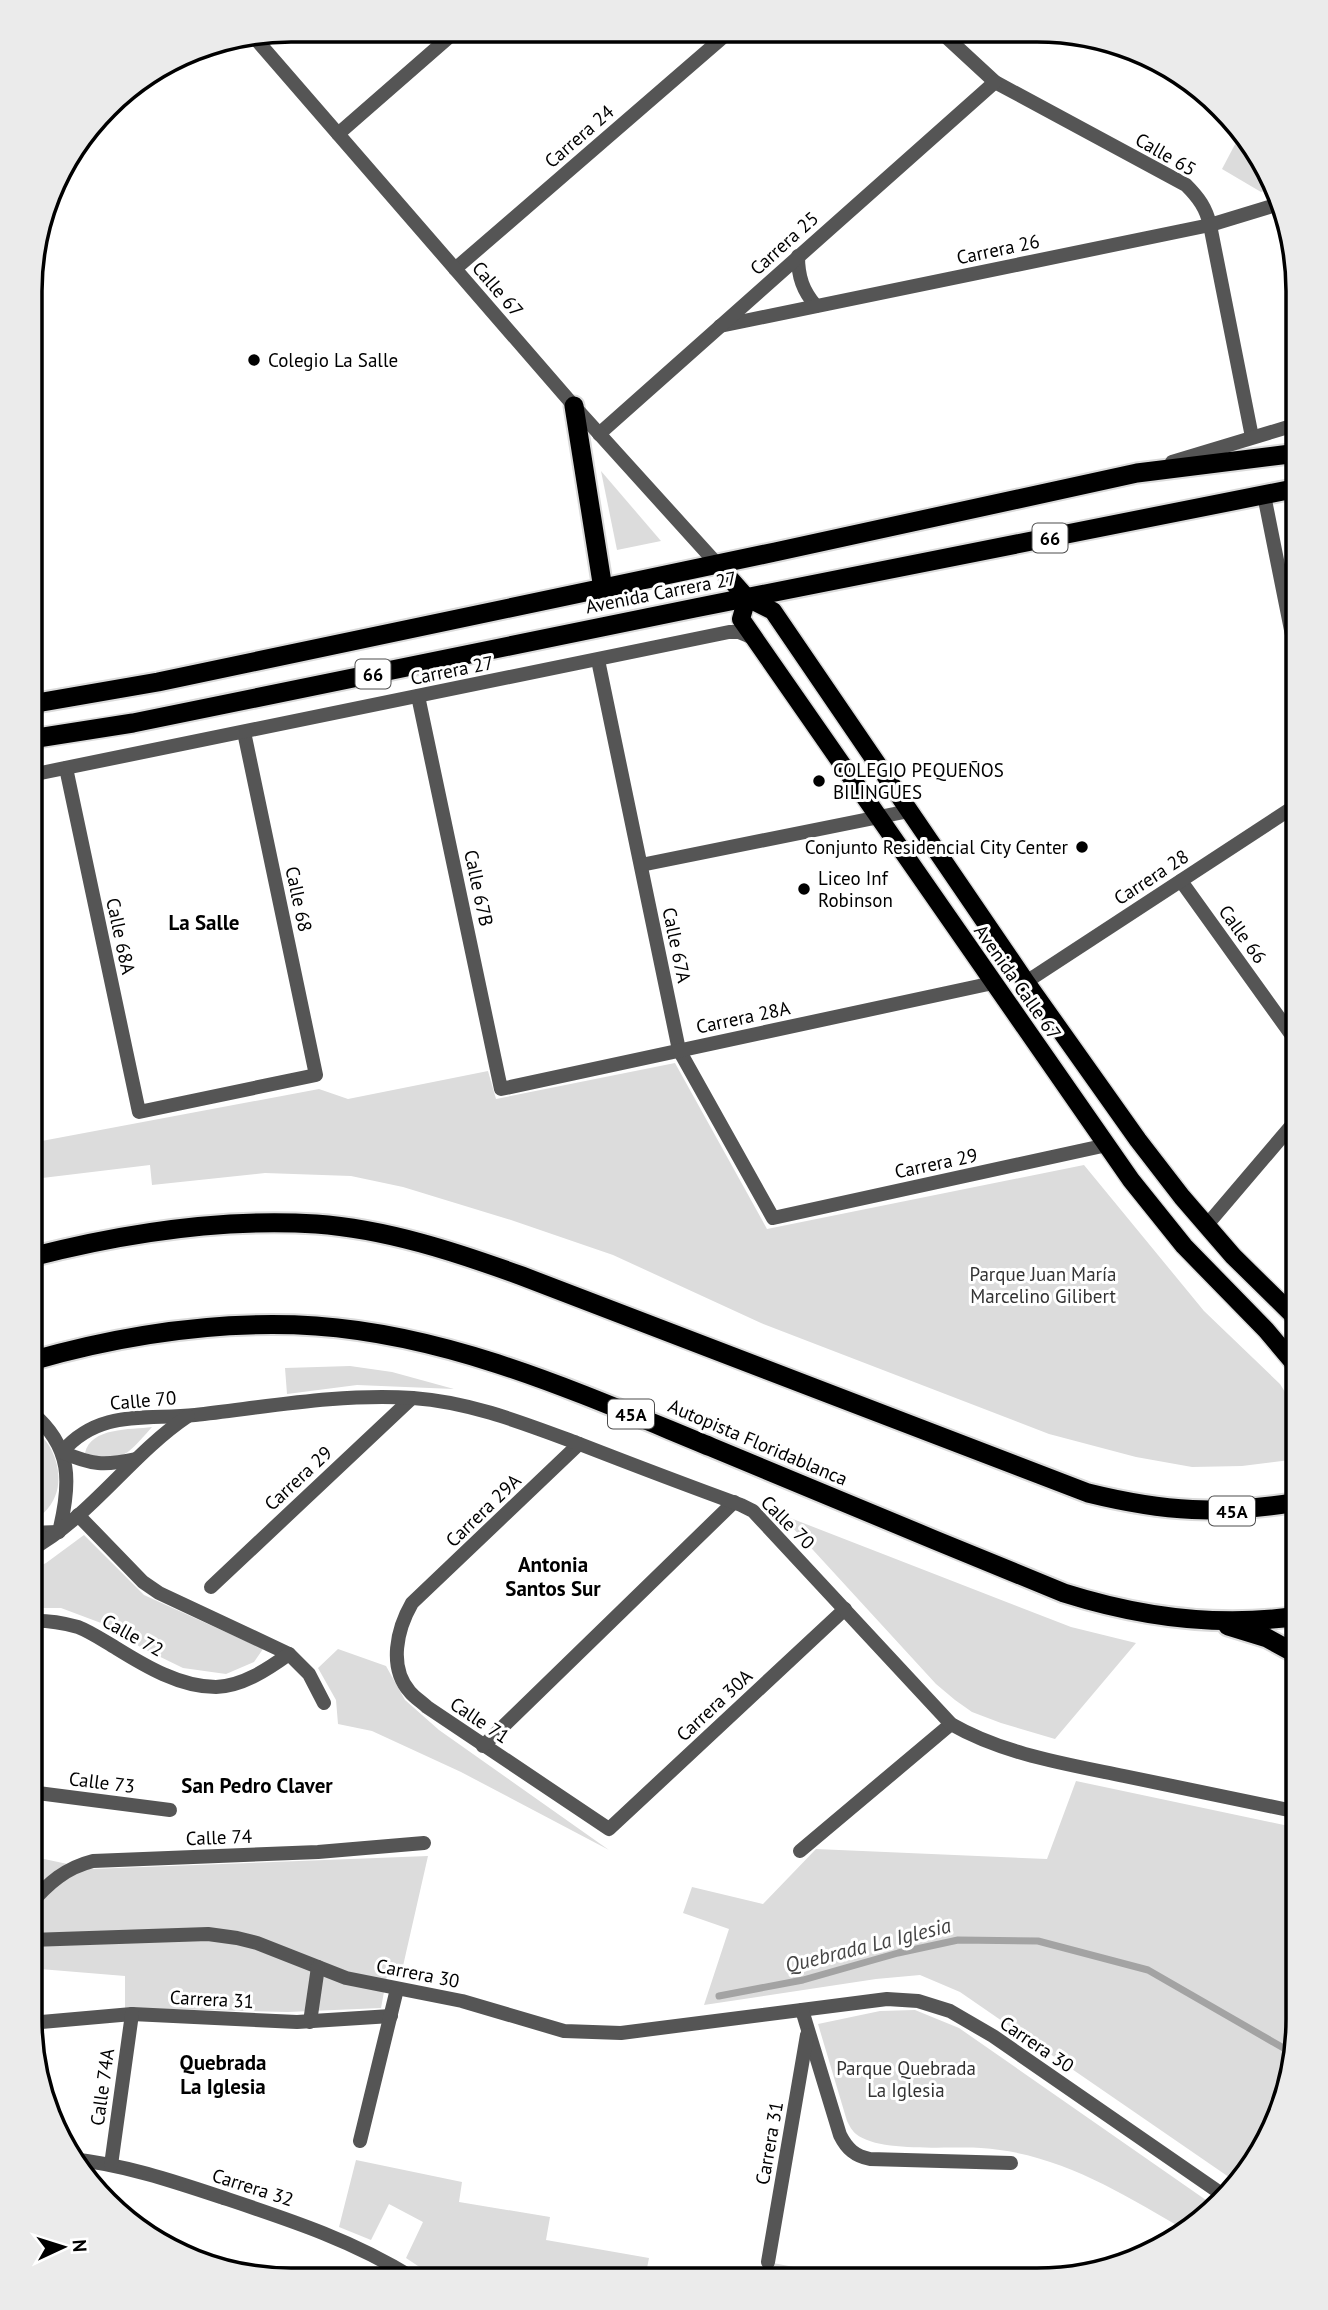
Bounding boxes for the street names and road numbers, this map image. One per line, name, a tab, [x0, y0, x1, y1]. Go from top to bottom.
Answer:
street label: Carrera 24	[539, 99, 619, 173]
street label: Calle 65	[1131, 127, 1201, 181]
street label: Carrera 25	[745, 206, 823, 280]
street label: Carrera 26	[954, 229, 1042, 269]
street label: Calle 67	[467, 256, 529, 322]
road number: 66	[1032, 524, 1068, 552]
street label: Avenida Carrera 27	[583, 566, 739, 618]
street label: Carrera 27	[408, 650, 496, 690]
road number: 66	[356, 660, 390, 688]
street label: Carrera 28	[1109, 844, 1193, 910]
street label: Calle 67B	[459, 848, 499, 928]
street label: Calle 68	[280, 864, 318, 934]
street label: Calle 68A	[101, 896, 141, 976]
street label: Calle 66	[1214, 900, 1272, 968]
street label: Calle 67A	[657, 905, 697, 985]
street label: Avenida Calle 67	[969, 920, 1067, 1044]
street label: Carrera 28A	[694, 995, 792, 1039]
street label: Carrera 29	[892, 1143, 980, 1183]
street label: Calle 70	[109, 1385, 177, 1415]
street label: Autopista Floridablanca	[665, 1393, 851, 1491]
road number: 45A	[608, 1400, 654, 1428]
street label: Carrera 29	[259, 1441, 337, 1515]
street label: Carrera 29A	[440, 1468, 526, 1552]
street label: Calle 70	[756, 1490, 820, 1554]
road number: 45A	[1209, 1496, 1255, 1526]
street label: Calle 72	[98, 1608, 168, 1662]
street label: Carrera 30A	[671, 1664, 757, 1746]
street label: Calle 71	[446, 1691, 514, 1749]
street label: Calle 73	[68, 1766, 136, 1798]
street label: Calle 74	[185, 1824, 253, 1850]
street label: Carrera 30	[374, 1953, 462, 1993]
street label: Carrera 31	[169, 1985, 255, 2013]
street label: Carrera 30	[995, 2011, 1079, 2077]
street label: Calle 74A	[85, 2047, 119, 2127]
street label: Carrera 31	[750, 2099, 788, 2187]
street label: Carrera 32	[209, 2163, 297, 2211]

